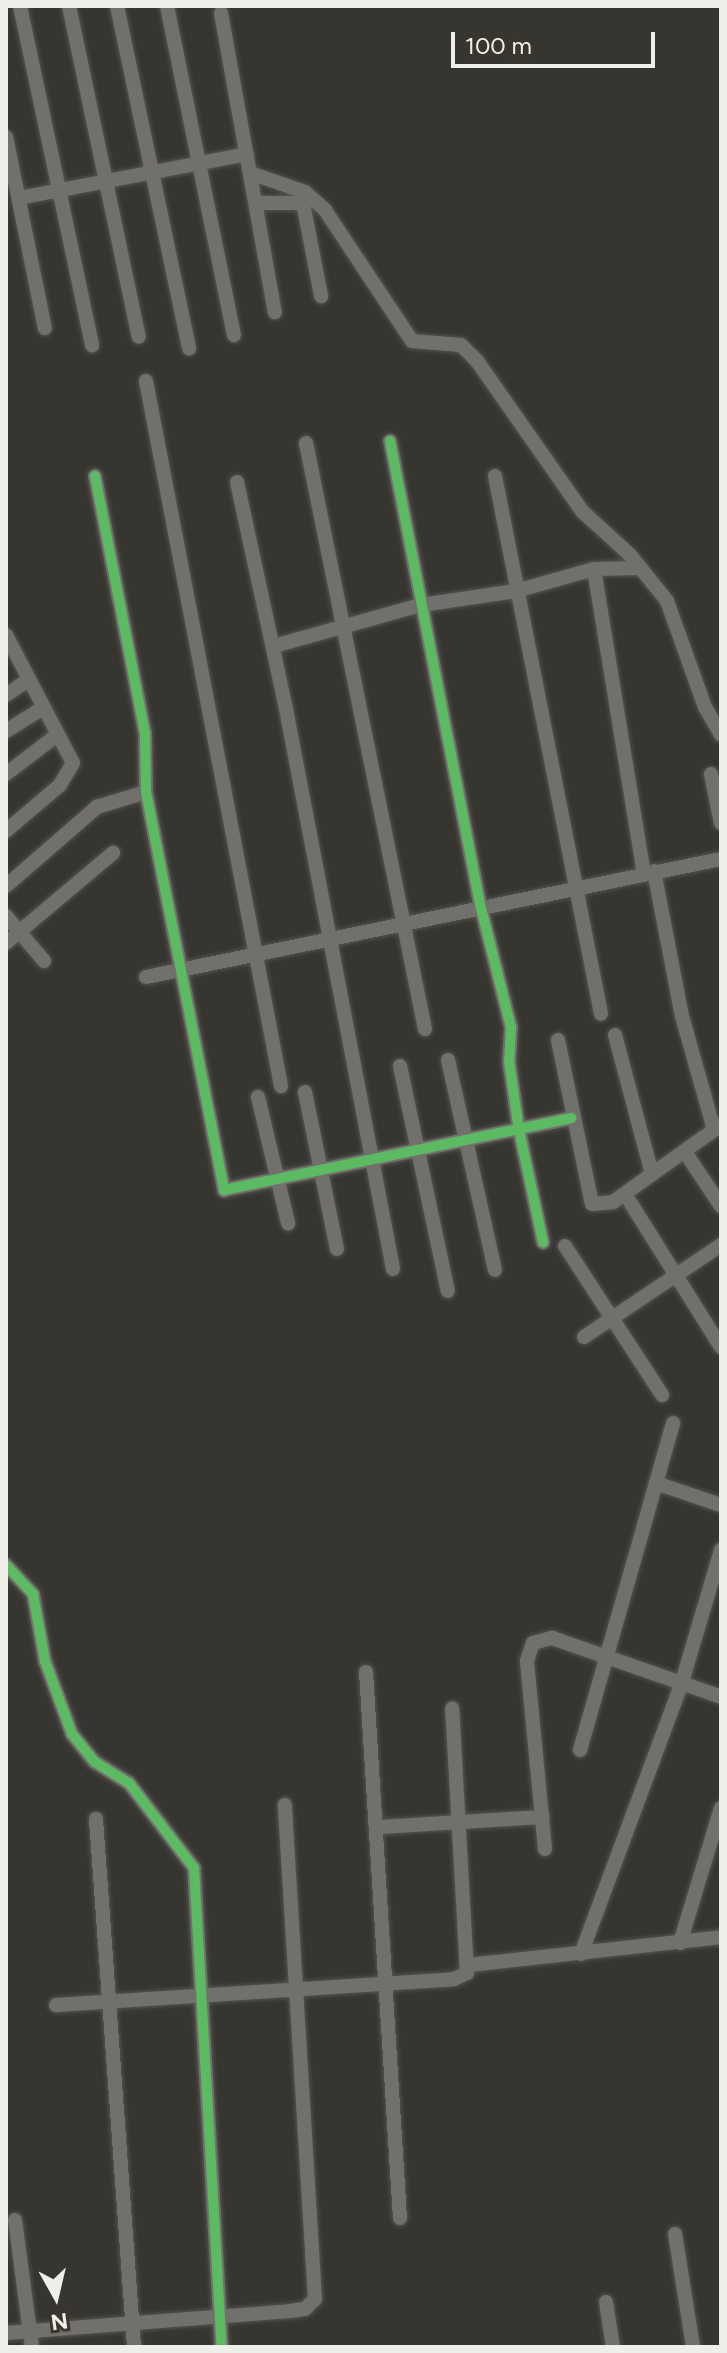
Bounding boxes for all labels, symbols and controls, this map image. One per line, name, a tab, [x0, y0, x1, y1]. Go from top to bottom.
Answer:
scale bar	[455, 16, 659, 66]
text: 100 m	[465, 31, 532, 60]
north arrow	[16, 2257, 96, 2337]
text: N	[49, 2307, 70, 2336]

